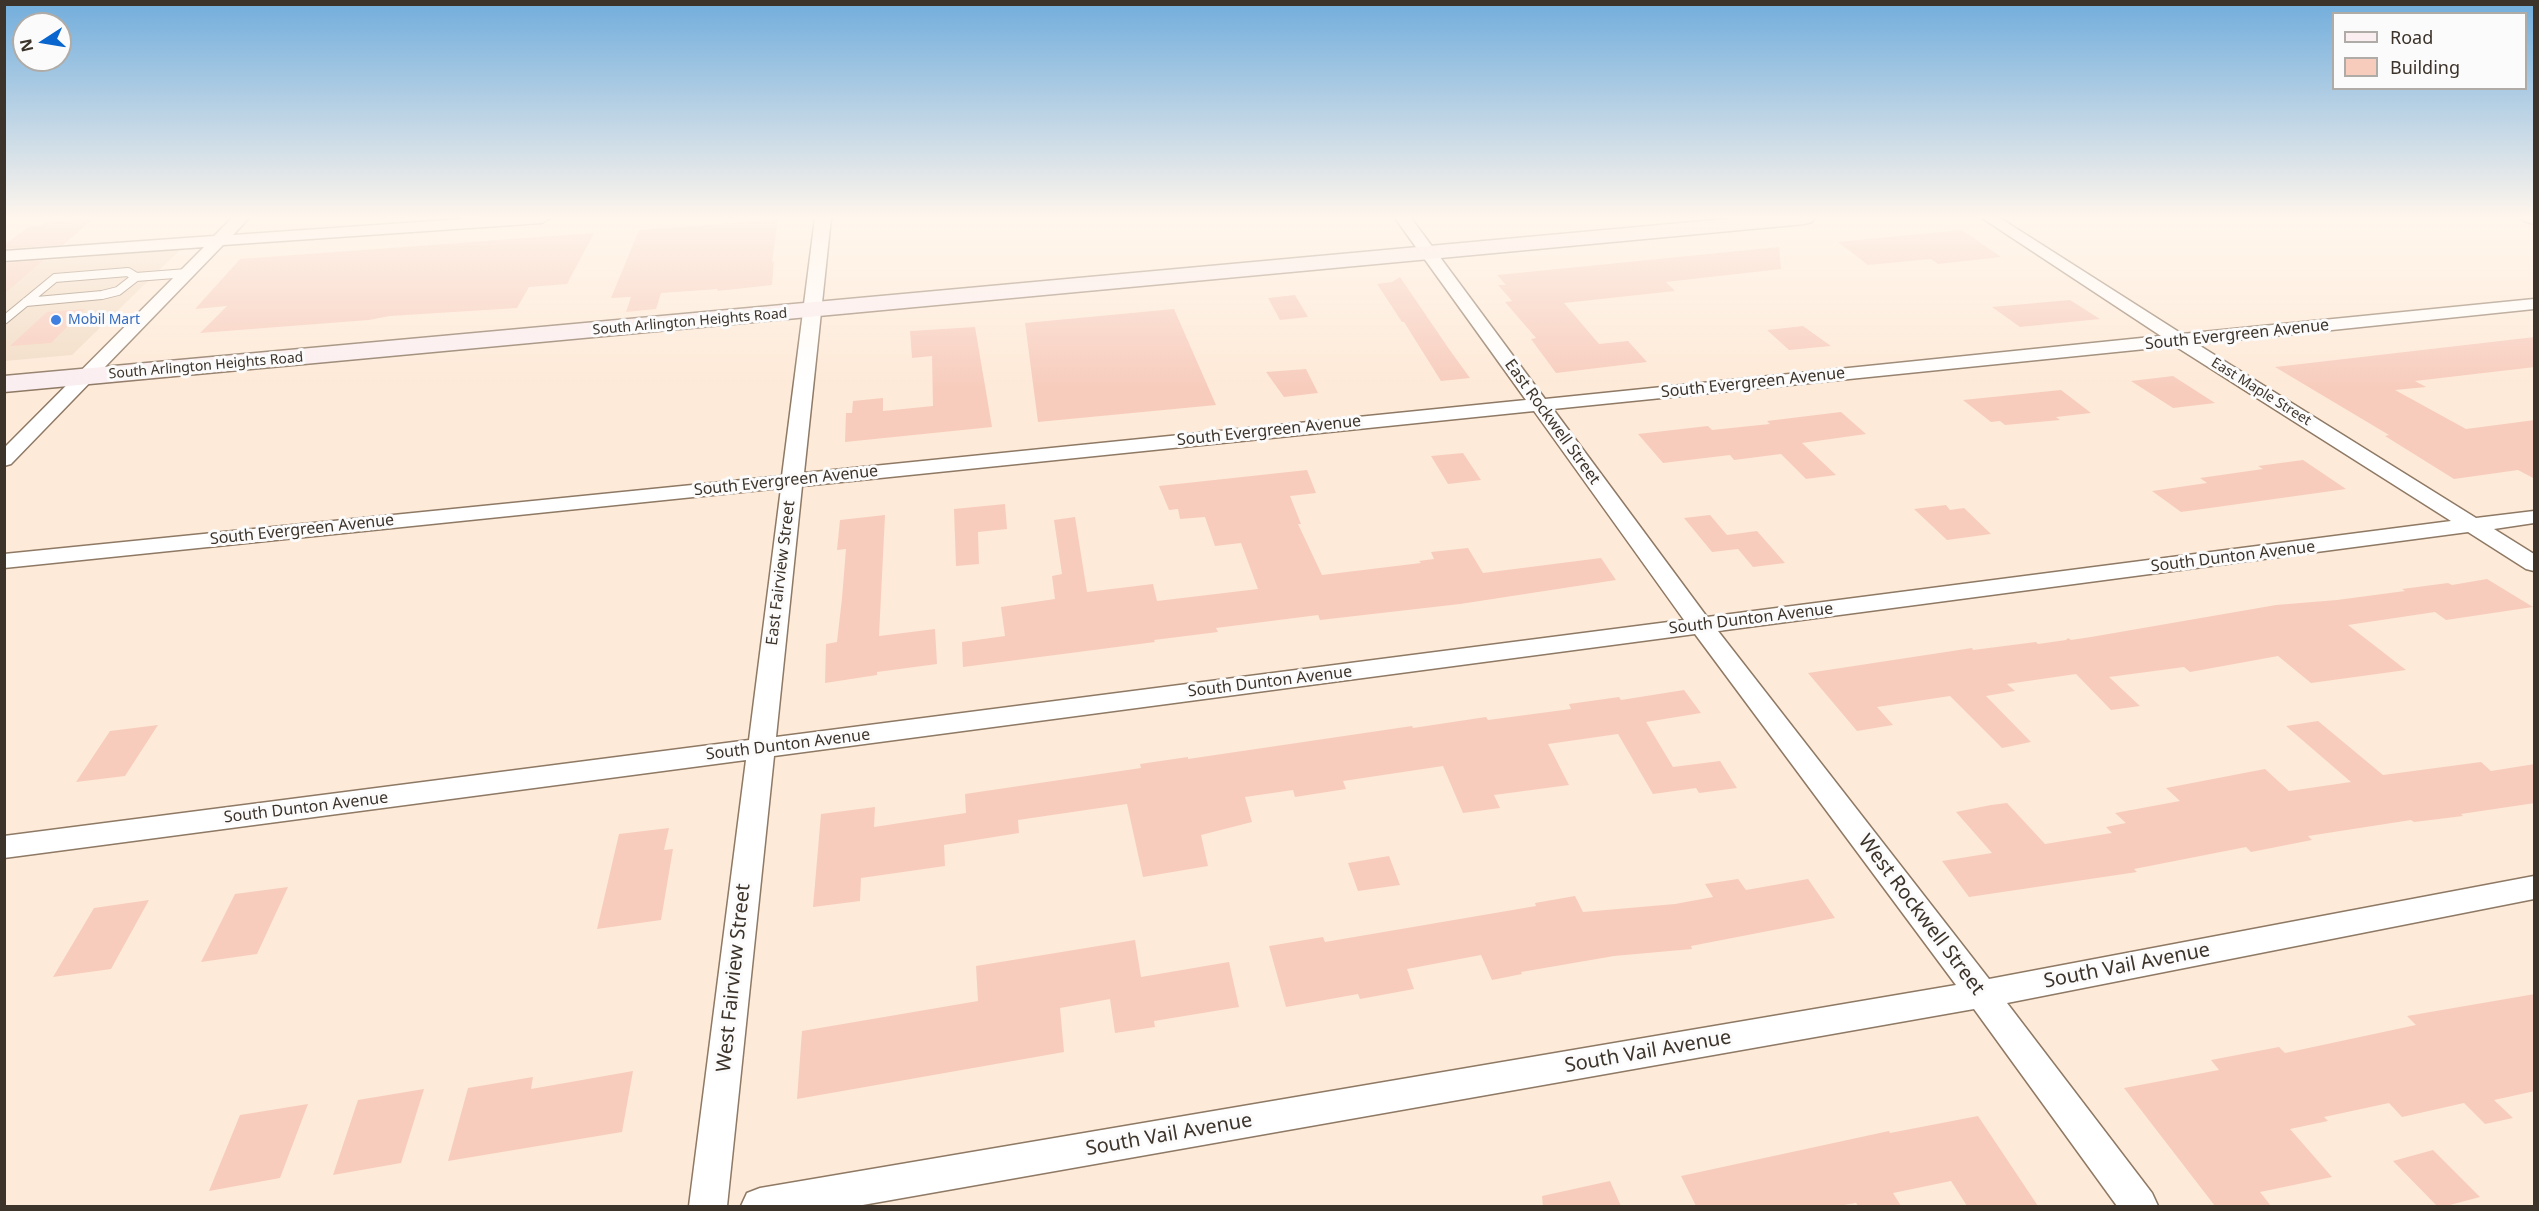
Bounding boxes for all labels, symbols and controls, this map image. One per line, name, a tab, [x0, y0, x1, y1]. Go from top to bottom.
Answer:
north arrow	[12, 12, 72, 72]
legend	[2332, 12, 2527, 90]
text: Road	[2390, 25, 2433, 49]
text: N	[14, 37, 38, 54]
text: Building	[2390, 55, 2460, 79]
street label: South Arlington Heights Road	[592, 305, 788, 339]
place label: Mobil Mart	[68, 312, 140, 328]
marker: Mobil Mart	[49, 313, 63, 327]
street label: South Evergreen Avenue	[2144, 316, 2330, 354]
street label: South Arlington Heights Road	[108, 349, 304, 383]
street label: East Maple Street	[2208, 355, 2314, 429]
street label: East Rockwell Street	[1500, 356, 1604, 488]
street label: South Evergreen Avenue	[1660, 364, 1846, 402]
street label: South Evergreen Avenue	[1176, 412, 1362, 450]
street label: South Evergreen Avenue	[693, 462, 879, 500]
street label: East Fairview Street	[763, 499, 799, 647]
street label: South Evergreen Avenue	[209, 511, 395, 549]
street label: South Dunton Avenue	[2150, 537, 2316, 577]
street label: South Dunton Avenue	[1668, 599, 1834, 639]
street label: South Dunton Avenue	[1187, 662, 1353, 702]
street label: South Dunton Avenue	[705, 725, 871, 765]
street label: South Dunton Avenue	[223, 788, 389, 828]
street label: West Rockwell Street	[1853, 830, 1989, 1000]
street label: West Fairview Street	[712, 883, 756, 1073]
street label: South Vail Avenue	[2042, 938, 2212, 994]
street label: South Vail Avenue	[1563, 1026, 1733, 1078]
street label: South Vail Avenue	[1084, 1109, 1254, 1161]

